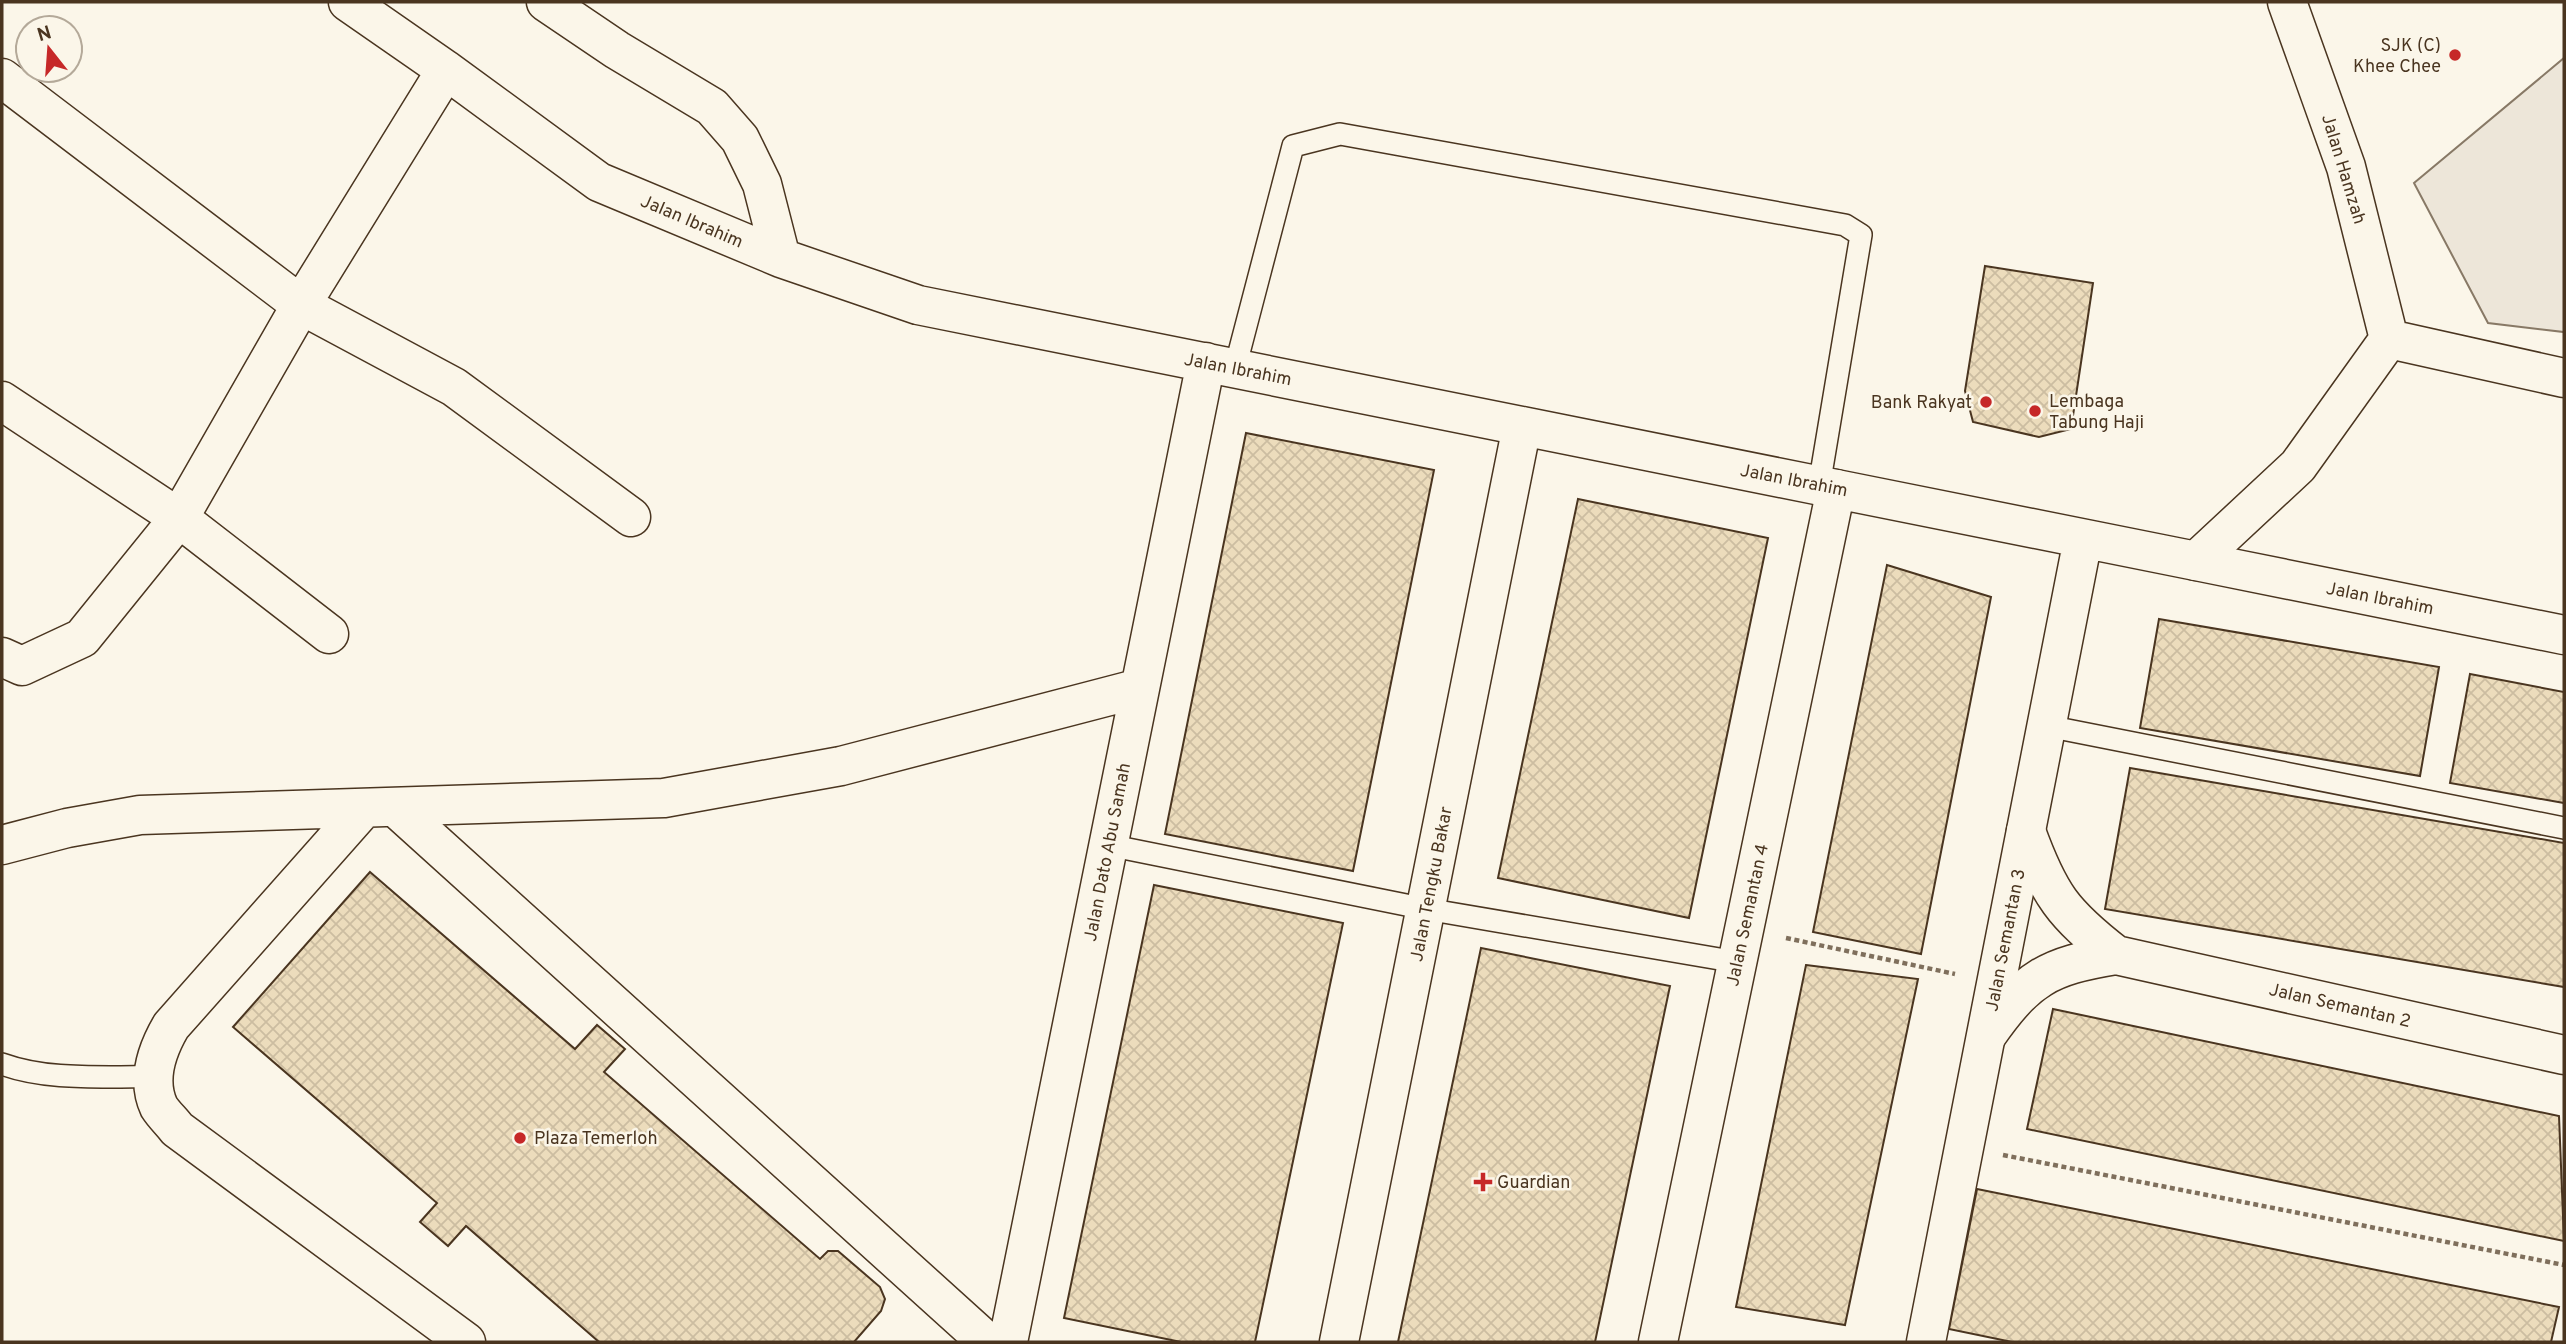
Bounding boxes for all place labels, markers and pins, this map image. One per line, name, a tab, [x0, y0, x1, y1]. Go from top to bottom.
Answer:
place label: SJK (C) Khee Chee	[2353, 35, 2441, 79]
marker: SJK (C) Khee Chee	[2447, 47, 2463, 63]
place label: Lembaga Tabung Haji	[2049, 391, 2144, 435]
place label: Bank Rakyat	[1871, 392, 1972, 415]
marker: Bank Rakyat	[1978, 394, 1994, 410]
marker: Lembaga Tabung Haji	[2027, 403, 2043, 419]
place label: Plaza Temerloh	[534, 1128, 658, 1151]
marker: Plaza Temerloh	[512, 1130, 528, 1146]
place label: Guardian	[1497, 1172, 1570, 1195]
marker: Guardian	[1475, 1174, 1491, 1190]

